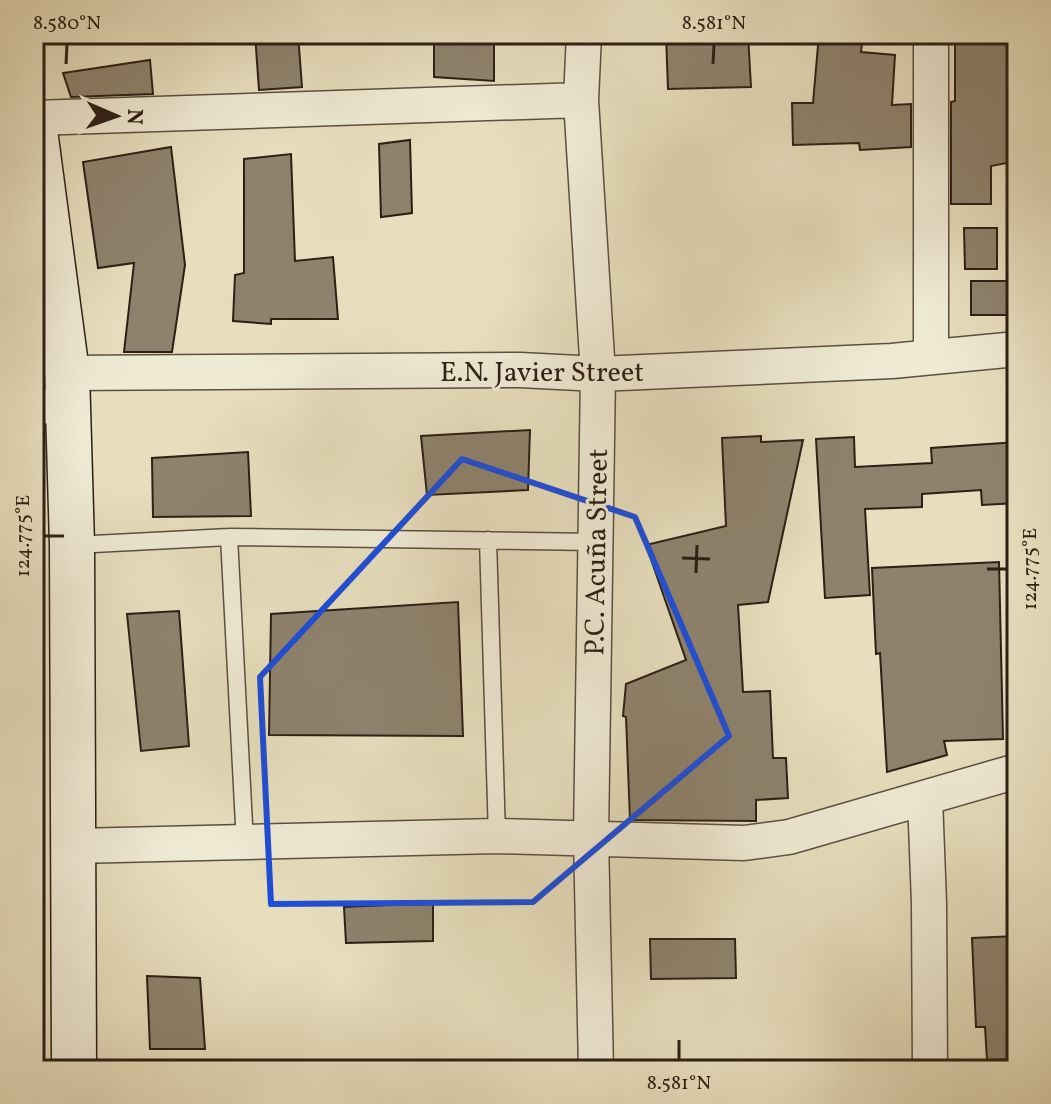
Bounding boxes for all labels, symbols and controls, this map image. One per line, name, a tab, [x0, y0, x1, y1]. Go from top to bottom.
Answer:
text: 8.580°N	[33, 10, 101, 38]
text: 8.581°N	[682, 10, 746, 38]
north arrow	[76, 76, 156, 156]
text: N	[118, 108, 149, 125]
street label: E.N. Javier Street	[440, 354, 644, 393]
street label: P.C. Acuña Street	[576, 448, 619, 656]
text: 124.775°E	[10, 495, 38, 577]
text: 124.775°E	[1017, 528, 1045, 610]
text: 8.581°N	[647, 1070, 711, 1098]

